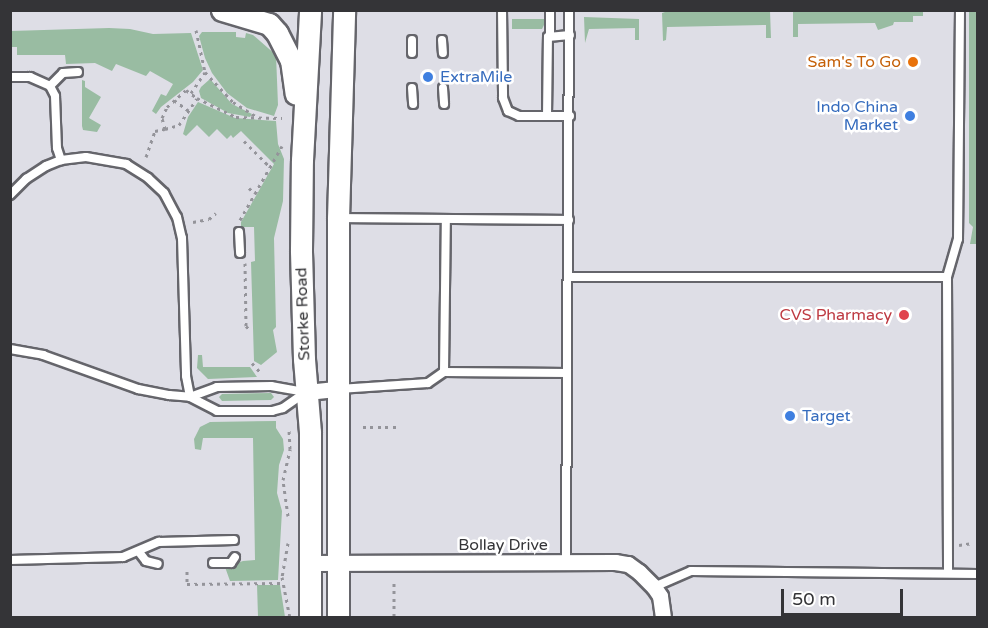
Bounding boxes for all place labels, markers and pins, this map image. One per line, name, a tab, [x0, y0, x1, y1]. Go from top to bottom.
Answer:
place label: Sam's To Go	[808, 52, 901, 72]
marker: Sam's To Go	[906, 55, 920, 69]
place label: ExtraMile	[440, 67, 512, 87]
marker: ExtraMile	[421, 70, 435, 84]
place label: Indo China Market	[816, 97, 898, 135]
marker: Indo China Market	[903, 109, 917, 123]
place label: CVS Pharmacy	[780, 305, 892, 325]
marker: CVS Pharmacy	[897, 308, 911, 322]
place label: Target	[802, 406, 851, 426]
marker: Target	[783, 409, 797, 423]

